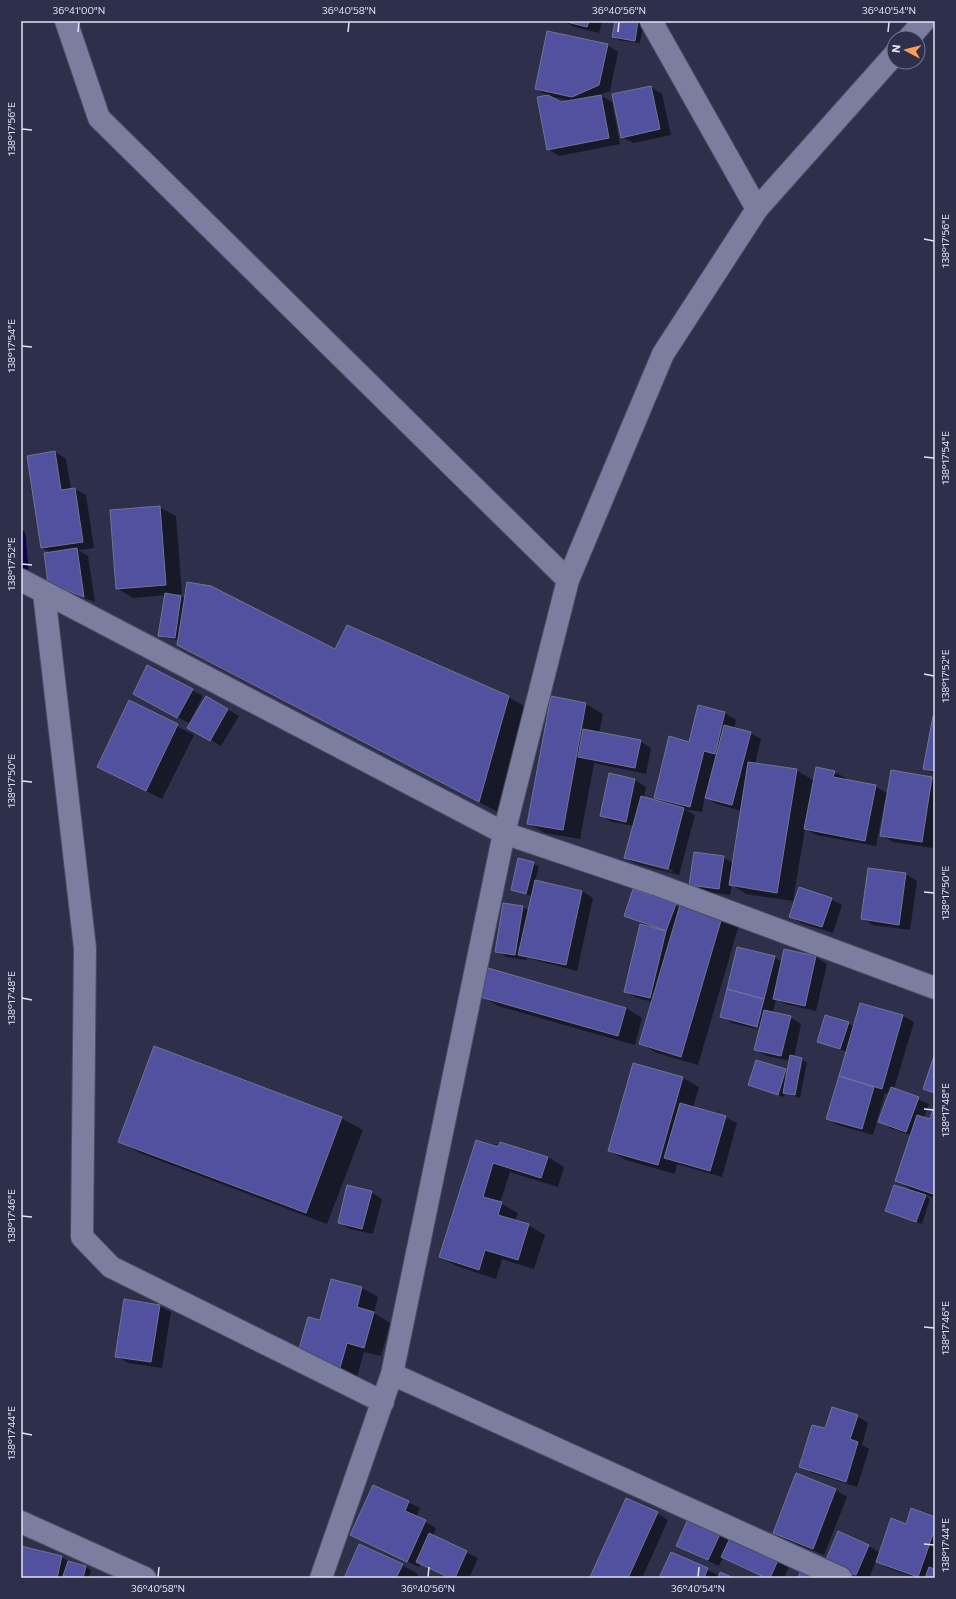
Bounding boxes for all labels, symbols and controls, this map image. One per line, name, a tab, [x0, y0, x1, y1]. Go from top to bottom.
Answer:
text: 36°41'00"N	[53, 4, 105, 16]
text: 36°40'58"N	[322, 4, 376, 16]
text: 36°40'56"N	[592, 4, 646, 16]
text: 36°40'54"N	[862, 4, 916, 16]
north arrow	[886, 30, 926, 70]
text: N	[889, 44, 903, 54]
text: 138°17'56"E	[5, 102, 17, 156]
text: 138°17'56"E	[939, 214, 951, 268]
text: 138°17'54"E	[5, 319, 17, 373]
text: 138°17'54"E	[939, 431, 951, 485]
text: 138°17'52"E	[5, 537, 17, 591]
text: 138°17'52"E	[939, 649, 951, 703]
text: 138°17'50"E	[5, 754, 17, 808]
text: 138°17'50"E	[939, 866, 951, 920]
text: 138°17'48"E	[5, 971, 17, 1025]
text: 138°17'48"E	[939, 1083, 951, 1137]
text: 138°17'46"E	[5, 1189, 17, 1243]
text: 138°17'46"E	[939, 1301, 951, 1355]
text: 138°17'44"E	[5, 1406, 17, 1460]
text: 138°17'44"E	[939, 1518, 951, 1572]
text: 36°40'58"N	[131, 1582, 185, 1594]
text: 36°40'56"N	[401, 1582, 455, 1594]
text: 36°40'54"N	[671, 1582, 725, 1594]

